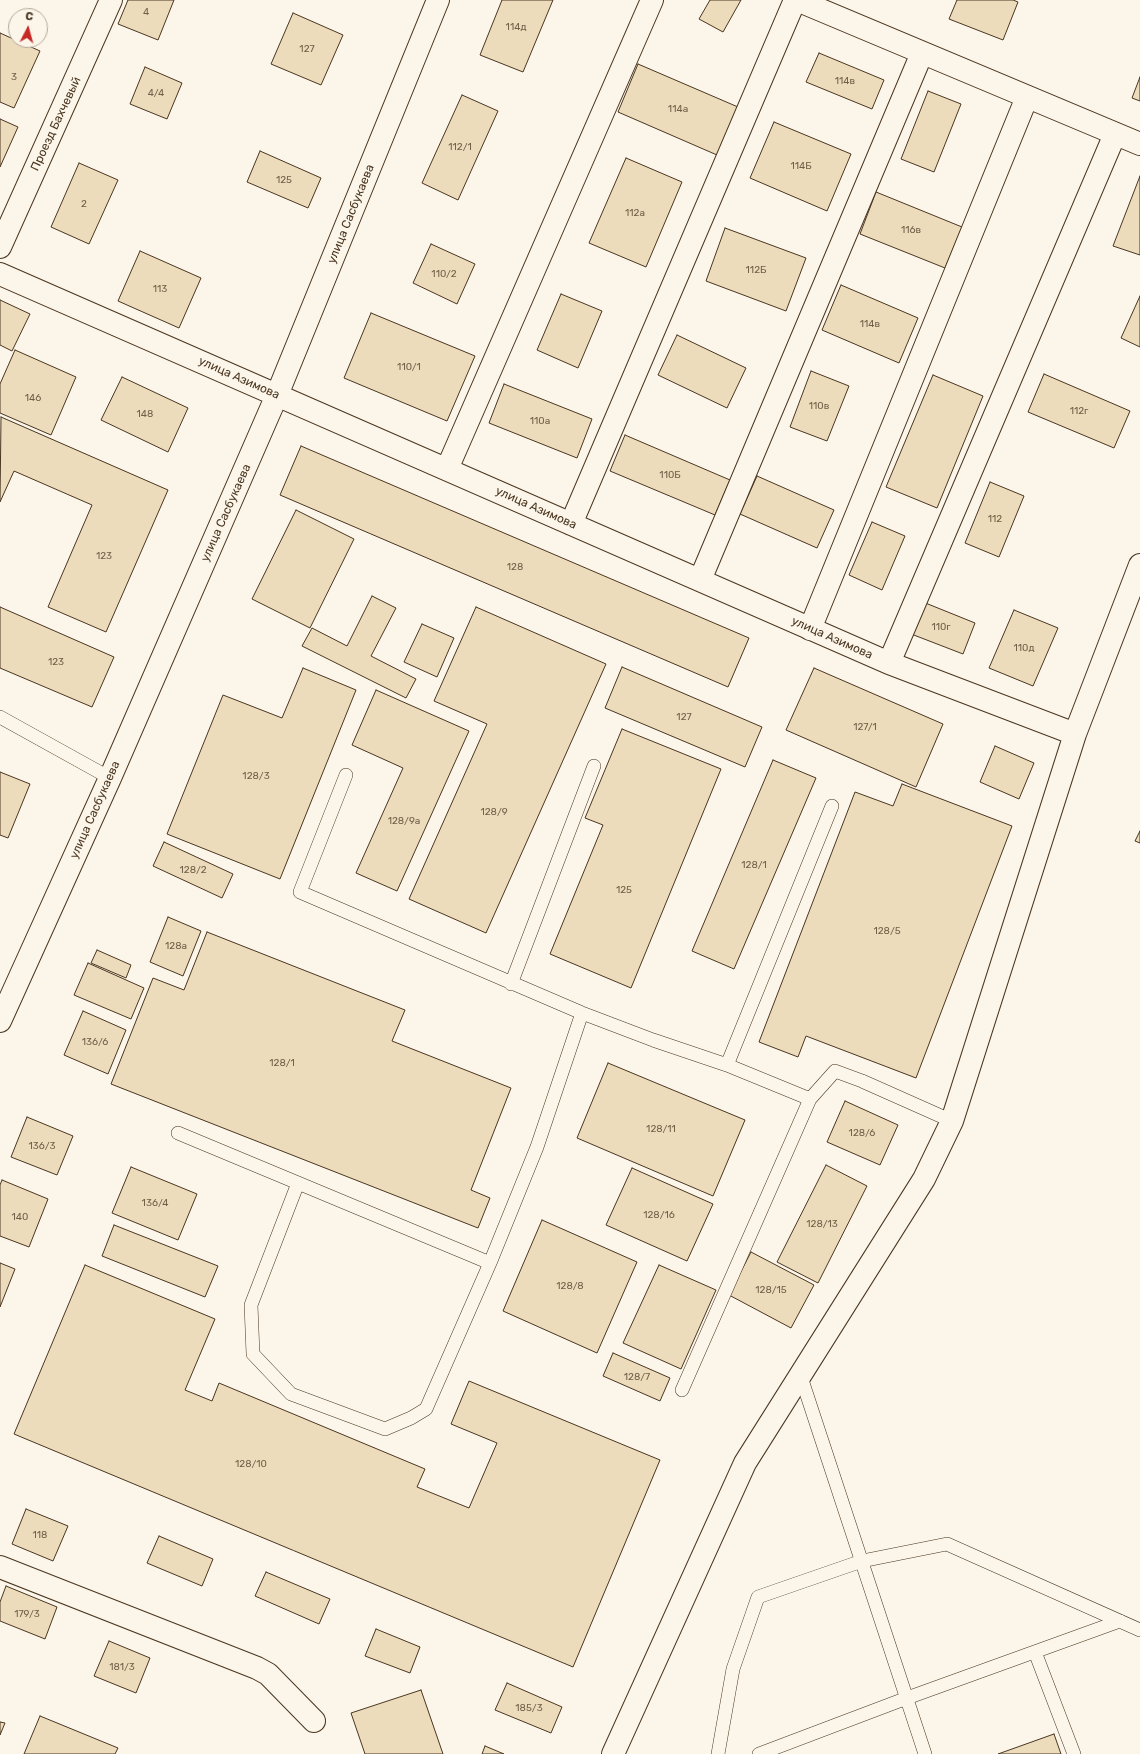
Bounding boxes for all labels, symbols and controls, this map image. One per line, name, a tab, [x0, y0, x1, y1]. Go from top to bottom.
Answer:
house number: 4	[143, 6, 149, 18]
north arrow	[8, 8, 48, 48]
text: С	[25, 10, 34, 23]
house number: 114д	[506, 21, 526, 33]
house number: 127	[299, 43, 315, 55]
house number: 3	[11, 71, 17, 83]
street label: Проезд Бахчевый	[28, 75, 84, 173]
house number: 114в	[835, 75, 855, 87]
house number: 4/4	[148, 87, 164, 99]
house number: 114а	[668, 103, 688, 115]
house number: 112/1	[448, 141, 472, 153]
house number: 114Б	[790, 160, 812, 172]
street label: улица Сасбукаева	[325, 162, 377, 266]
house number: 125	[276, 174, 292, 186]
house number: 2	[81, 198, 87, 210]
house number: 112а	[625, 207, 645, 219]
house number: 116в	[901, 224, 921, 236]
house number: 112Б	[746, 264, 766, 276]
house number: 110/2	[431, 268, 457, 280]
house number: 113	[153, 283, 167, 295]
house number: 114в	[860, 318, 880, 330]
street label: улица Азимова	[196, 354, 282, 402]
house number: 110/1	[397, 361, 421, 373]
house number: 146	[25, 392, 41, 404]
house number: 110в	[809, 400, 829, 412]
house number: 112г	[1070, 405, 1088, 417]
house number: 148	[137, 408, 153, 420]
house number: 110а	[530, 415, 550, 427]
street label: улица Сасбукаева	[198, 462, 254, 564]
house number: 110Б	[659, 469, 681, 481]
street label: улица Азимова	[493, 484, 579, 532]
house number: 112	[988, 513, 1002, 525]
house number: 123	[96, 550, 112, 562]
house number: 128	[507, 561, 523, 573]
street label: улица Азимова	[789, 614, 875, 662]
house number: 110г	[931, 621, 951, 633]
house number: 110д	[1014, 642, 1034, 654]
house number: 123	[48, 656, 64, 668]
house number: 127	[676, 711, 692, 723]
house number: 127/1	[853, 721, 877, 733]
street label: улица Сасбукаева	[67, 759, 123, 861]
house number: 128/3	[242, 770, 270, 782]
house number: 128/9	[480, 806, 508, 818]
house number: 128/9а	[388, 815, 420, 827]
house number: 128/1	[741, 859, 767, 871]
house number: 128/2	[179, 864, 207, 876]
house number: 125	[616, 884, 632, 896]
house number: 128/5	[873, 925, 901, 937]
house number: 128а	[165, 940, 187, 952]
house number: 136/6	[82, 1036, 108, 1048]
house number: 128/1	[269, 1057, 295, 1069]
house number: 128/11	[646, 1123, 676, 1135]
house number: 128/6	[849, 1127, 875, 1139]
house number: 136/3	[28, 1140, 56, 1152]
house number: 136/4	[142, 1197, 168, 1209]
house number: 128/16	[643, 1209, 675, 1221]
house number: 140	[12, 1211, 28, 1223]
house number: 128/13	[806, 1218, 838, 1230]
house number: 128/8	[556, 1280, 584, 1292]
house number: 128/15	[755, 1284, 787, 1296]
house number: 128/7	[624, 1371, 650, 1383]
house number: 128/10	[235, 1458, 267, 1470]
house number: 118	[33, 1529, 47, 1541]
house number: 179/3	[14, 1608, 40, 1620]
house number: 181/3	[109, 1661, 135, 1673]
house number: 185/3	[515, 1702, 543, 1714]

